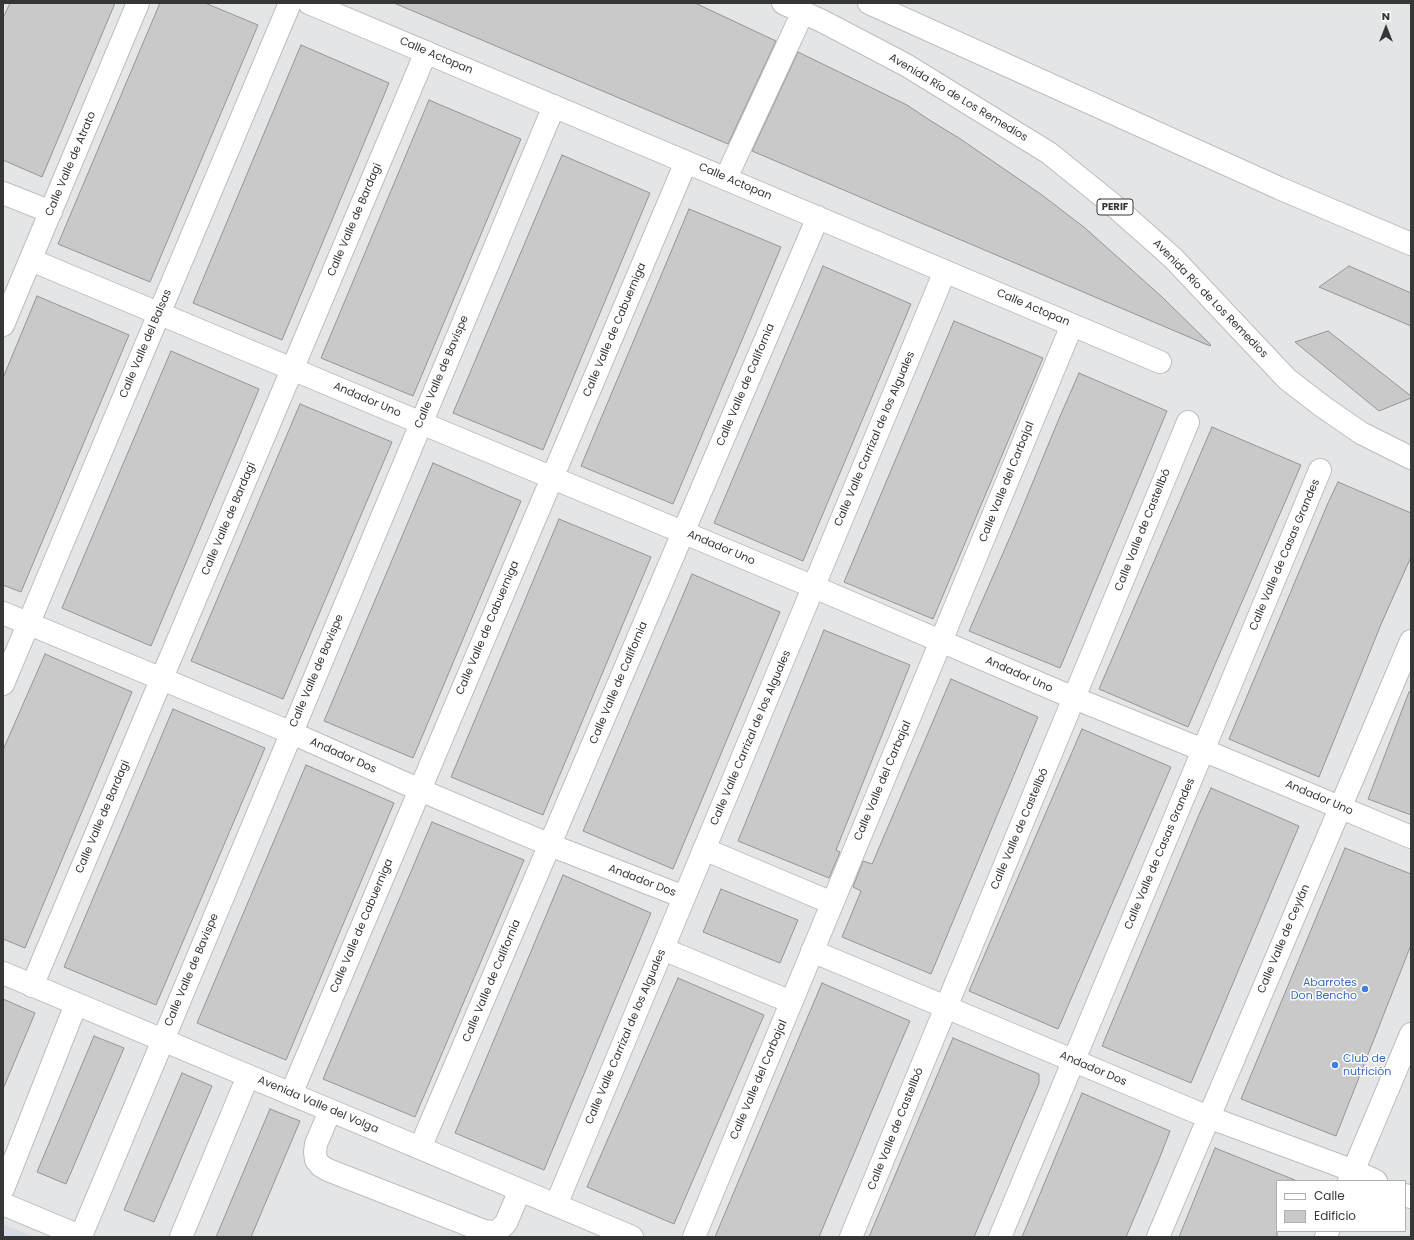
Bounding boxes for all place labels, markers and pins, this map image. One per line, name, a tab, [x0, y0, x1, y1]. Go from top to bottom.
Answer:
place label: Abarrotes Don Bencho	[1291, 976, 1357, 1002]
marker: Abarrotes Don Bencho	[1360, 984, 1370, 994]
place label: Club de nutrición	[1343, 1052, 1391, 1078]
marker: Club de nutrición	[1330, 1060, 1340, 1070]

